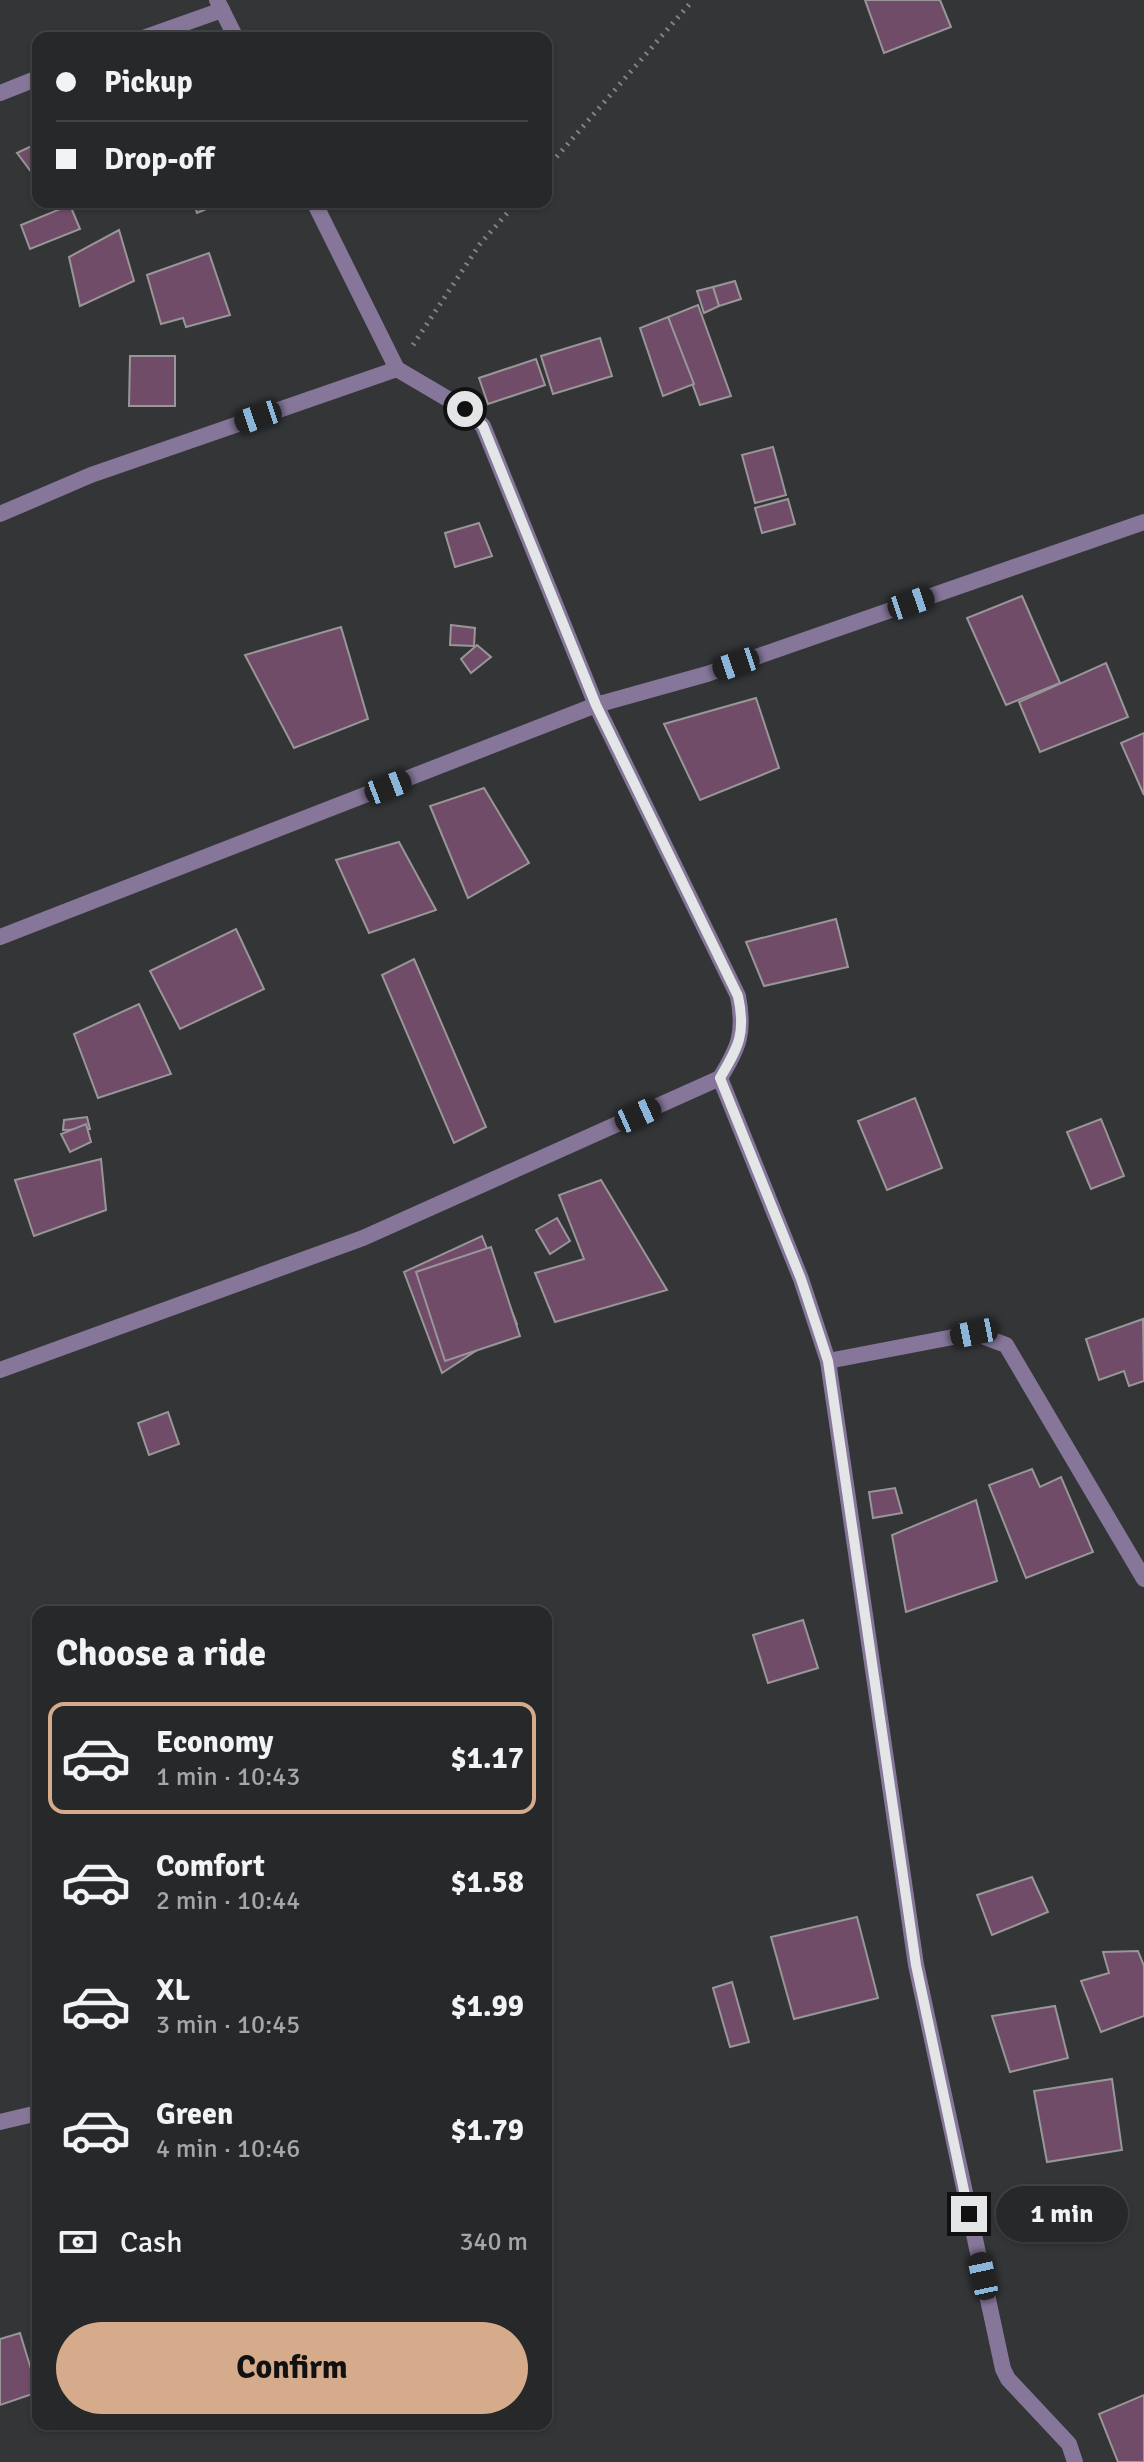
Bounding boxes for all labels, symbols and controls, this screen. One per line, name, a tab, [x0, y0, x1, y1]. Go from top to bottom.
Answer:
text: Pickup	[104, 64, 193, 101]
text: Drop-off	[104, 141, 214, 178]
route start	[447, 391, 483, 427]
car	[231, 398, 285, 436]
car	[884, 584, 938, 622]
car	[709, 645, 763, 683]
car	[361, 767, 415, 807]
car	[611, 1094, 665, 1136]
car	[948, 1317, 1000, 1349]
text: Choose a ride	[56, 1631, 266, 1676]
icon: car	[60, 1722, 132, 1794]
text: Economy	[156, 1724, 273, 1761]
text: $1.17	[451, 1740, 524, 1777]
text: 1 min · 10:43	[156, 1761, 300, 1793]
icon: car	[60, 1846, 132, 1918]
text: Comfort	[156, 1848, 265, 1885]
text: $1.58	[451, 1864, 524, 1901]
text: 2 min · 10:44	[156, 1885, 300, 1917]
icon: car	[60, 1970, 132, 2042]
text: XL	[156, 1972, 190, 2009]
text: $1.99	[451, 1988, 524, 2025]
text: 3 min · 10:45	[156, 2009, 300, 2041]
icon: car	[60, 2094, 132, 2166]
text: Green	[156, 2096, 233, 2133]
text: $1.79	[451, 2112, 524, 2149]
text: 4 min · 10:46	[156, 2133, 300, 2165]
callout: 1 min	[997, 2186, 1129, 2242]
route end	[951, 2196, 987, 2232]
text: 1 min	[1031, 2198, 1093, 2230]
icon: cash	[56, 2220, 100, 2264]
text: Cash	[120, 2224, 183, 2261]
text: 340 m	[459, 2226, 528, 2258]
car	[966, 2250, 1000, 2302]
button: Confirm	[56, 2322, 528, 2414]

